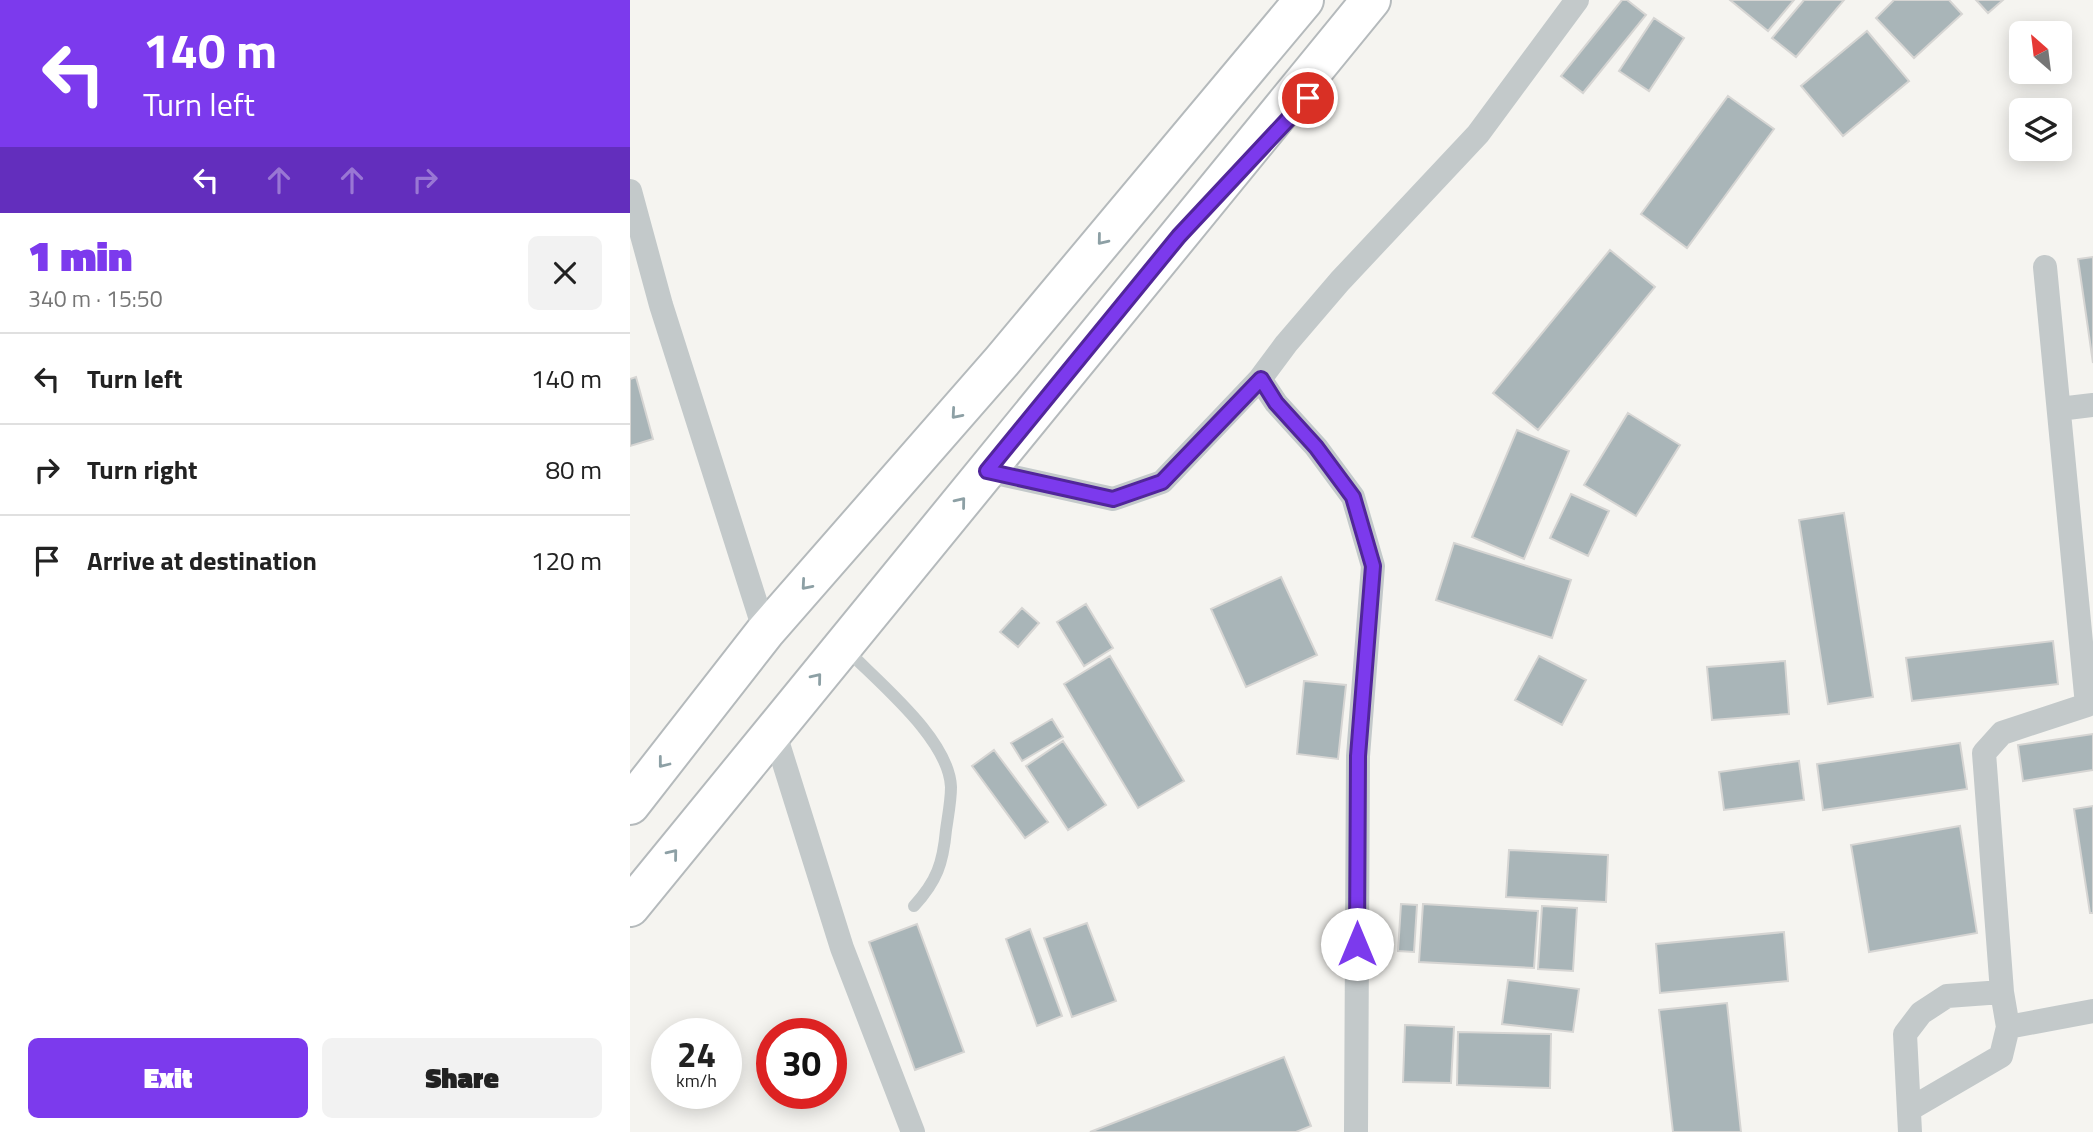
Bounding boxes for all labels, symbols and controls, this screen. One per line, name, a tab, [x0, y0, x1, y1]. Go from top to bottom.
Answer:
text: 140 m	[143, 12, 277, 87]
north arrow	[2009, 21, 2072, 84]
map controls	[2009, 21, 2072, 161]
icon: left	[28, 28, 119, 119]
pin	[1278, 68, 1338, 128]
icon: arrive	[1289, 79, 1327, 117]
text: Turn left	[143, 80, 255, 128]
button: layers	[2009, 98, 2072, 161]
icon: left	[187, 161, 225, 199]
icon: ahead	[260, 161, 298, 199]
icon: ahead	[333, 161, 371, 199]
icon: right	[406, 161, 444, 199]
text: 1 min	[28, 223, 132, 287]
one-way arrow	[1098, 231, 1110, 244]
button: close	[528, 236, 602, 310]
text: 340 m · 15:50	[28, 281, 163, 316]
text: Turn left	[87, 359, 182, 398]
text: 140 m	[531, 359, 602, 398]
icon: left	[28, 360, 66, 398]
one-way arrow	[952, 406, 964, 419]
text: Turn right	[87, 450, 198, 489]
text: 80 m	[545, 450, 602, 489]
icon: right	[28, 451, 66, 489]
one-way arrow	[953, 497, 966, 509]
text: Arrive at destination	[87, 541, 317, 580]
text: 120 m	[531, 541, 602, 580]
icon: arrive	[28, 542, 66, 580]
one-way arrow	[802, 577, 814, 590]
one-way arrow	[809, 673, 822, 686]
one-way arrow	[659, 755, 672, 767]
one-way arrow	[665, 849, 677, 862]
position arrow	[1320, 907, 1394, 981]
speed limit sign: 30	[756, 1018, 847, 1109]
text: 24	[677, 1027, 716, 1081]
button: Exit	[28, 1038, 308, 1118]
button: Share	[322, 1038, 602, 1118]
text: km/h	[676, 1067, 717, 1094]

